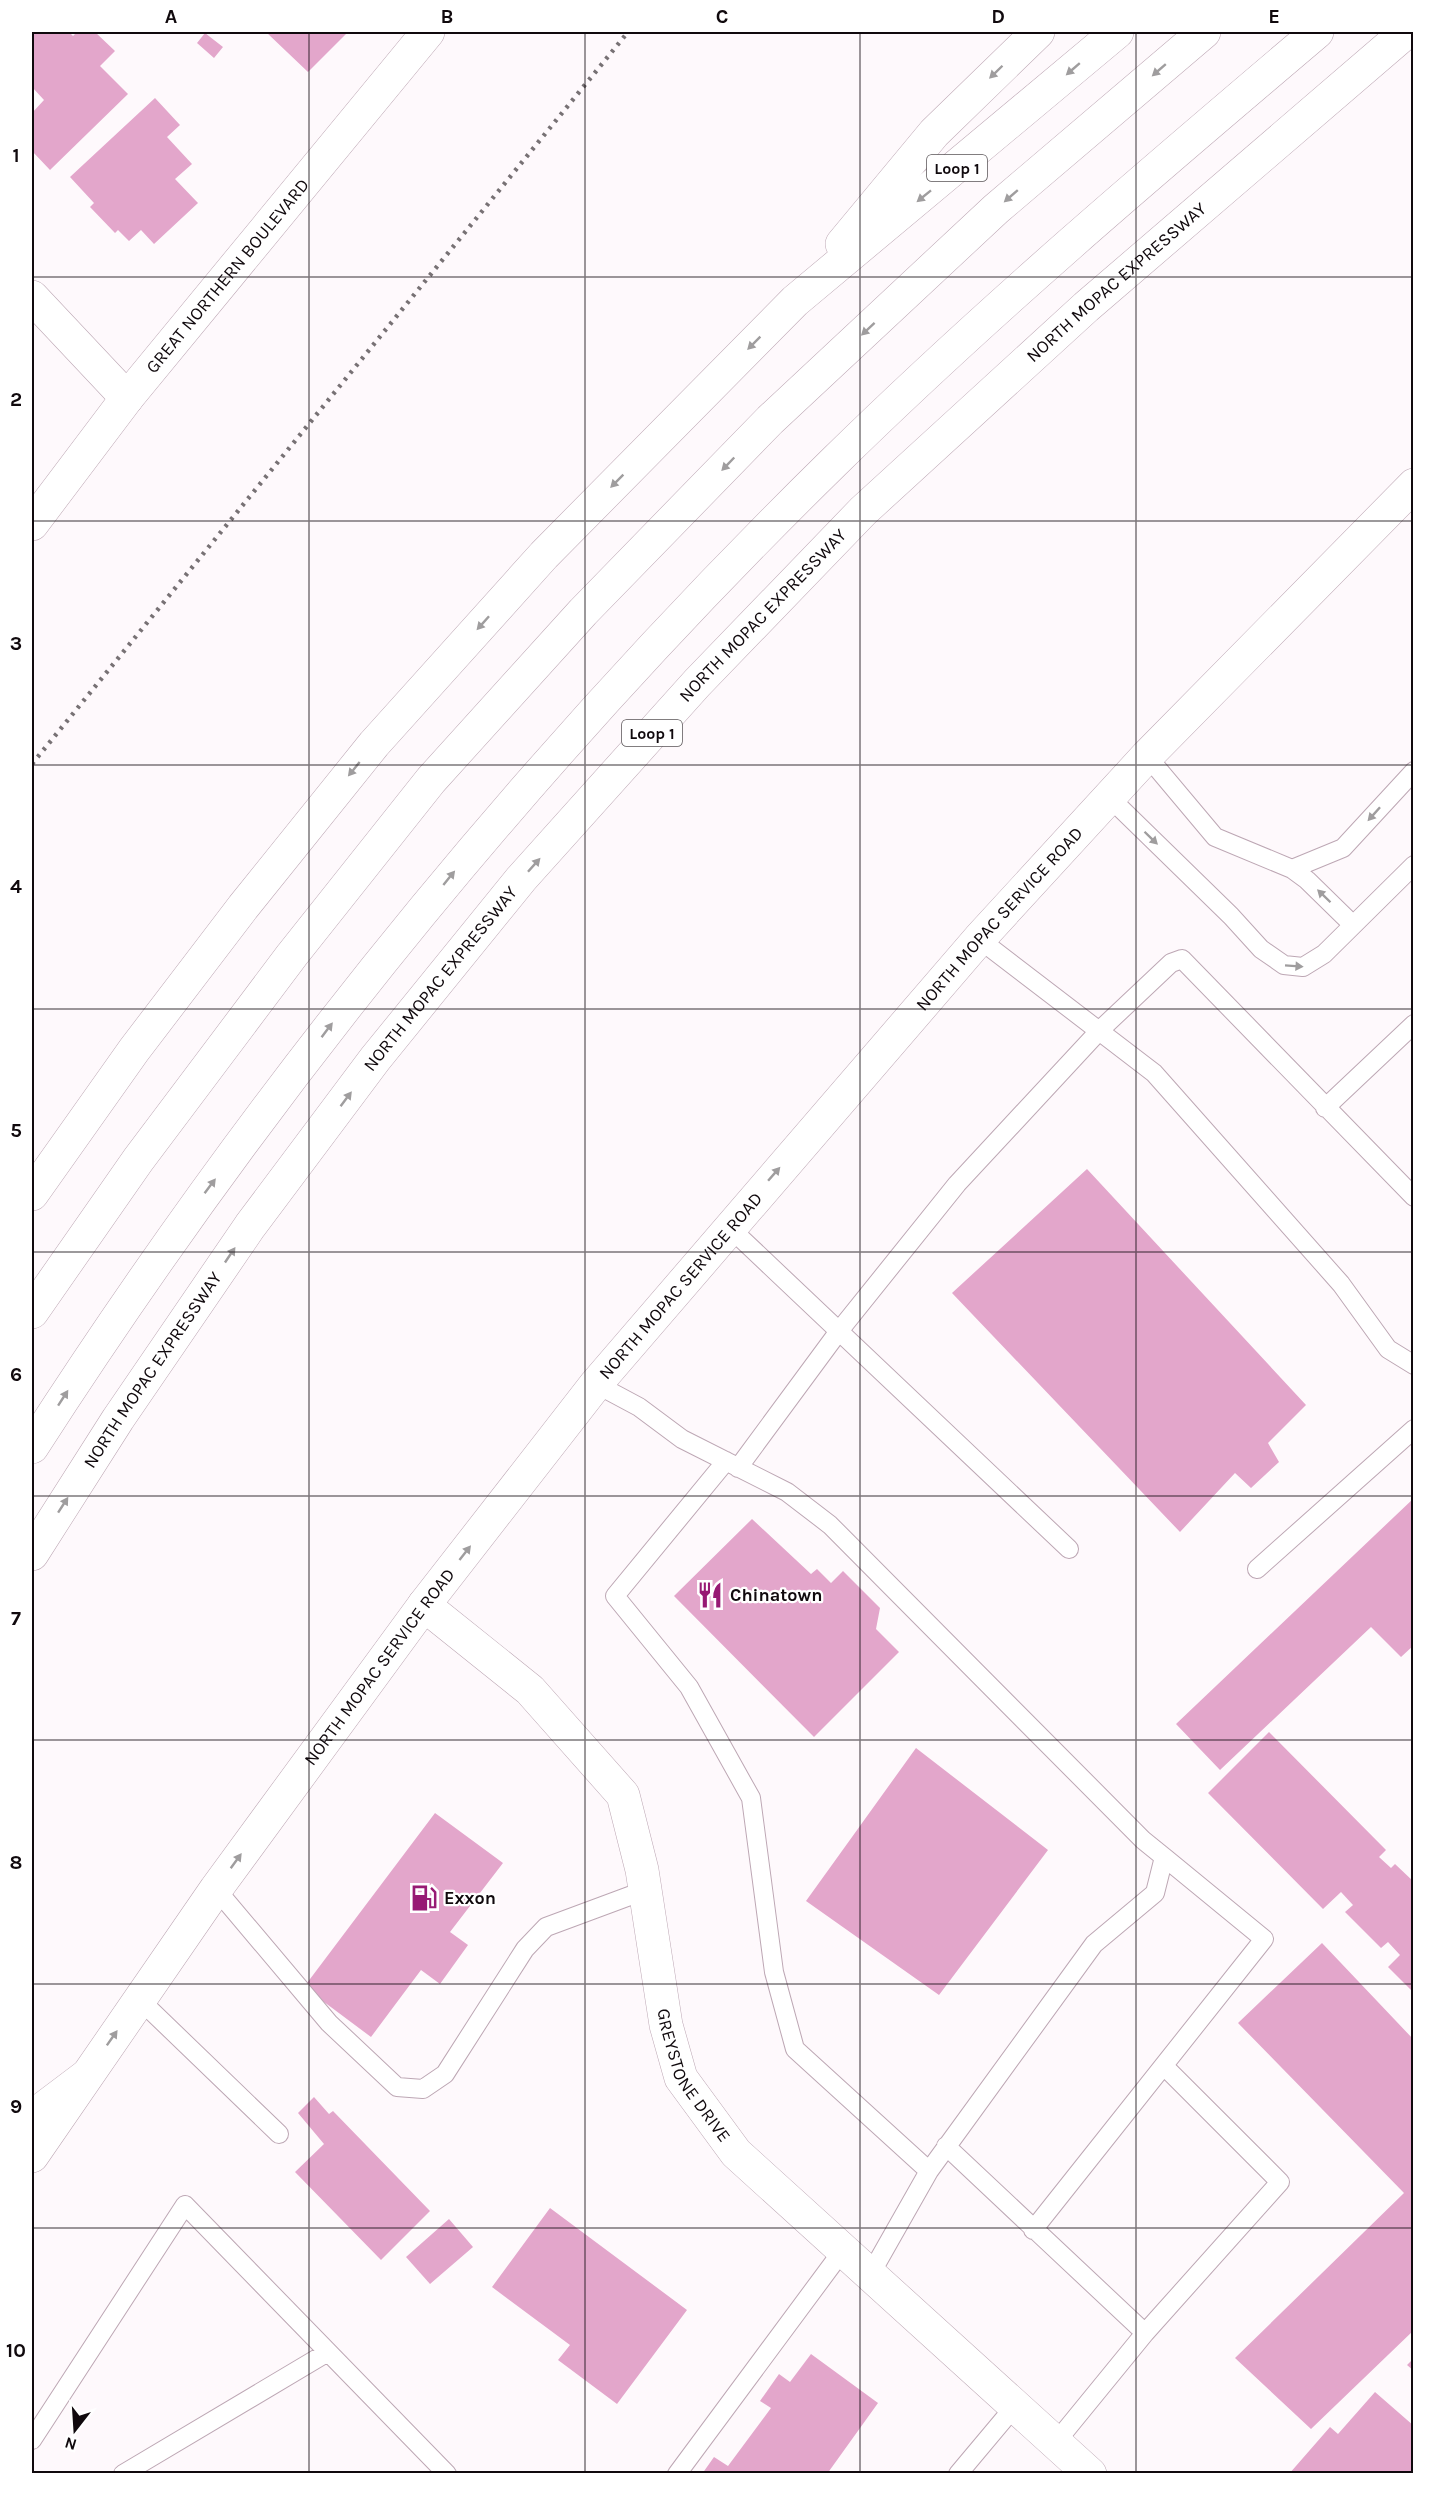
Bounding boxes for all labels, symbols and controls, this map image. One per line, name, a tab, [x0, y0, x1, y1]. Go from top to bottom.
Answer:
text: A	[165, 5, 178, 28]
text: B	[441, 5, 453, 28]
text: C	[716, 5, 728, 28]
text: D	[991, 5, 1005, 28]
text: E	[1268, 5, 1280, 28]
one-way arrow	[1065, 63, 1081, 76]
one-way arrow	[1151, 63, 1167, 76]
one-way arrow	[989, 65, 1003, 79]
text: 1	[12, 144, 20, 167]
road number: Loop 1	[927, 155, 987, 181]
street label: GREAT NORTHERN BOULEVARD	[141, 174, 314, 378]
one-way arrow	[916, 189, 932, 202]
one-way arrow	[1004, 189, 1019, 202]
street label: NORTH MOPAC EXPRESSWAY	[1022, 198, 1211, 367]
one-way arrow	[861, 322, 876, 335]
one-way arrow	[747, 335, 761, 350]
text: 2	[10, 388, 22, 411]
one-way arrow	[721, 457, 735, 471]
one-way arrow	[610, 474, 624, 488]
street label: NORTH MOPAC EXPRESSWAY	[674, 524, 851, 706]
one-way arrow	[477, 615, 490, 630]
text: 3	[10, 632, 22, 655]
road number: Loop 1	[622, 720, 682, 746]
one-way arrow	[347, 761, 360, 777]
one-way arrow	[1368, 806, 1381, 821]
street label: NORTH MOPAC SERVICE ROAD	[911, 822, 1087, 1015]
one-way arrow	[1143, 831, 1158, 845]
one-way arrow	[527, 858, 540, 873]
one-way arrow	[443, 870, 456, 886]
text: 4	[10, 875, 22, 898]
street label: NORTH MOPAC EXPRESSWAY	[359, 881, 522, 1076]
one-way arrow	[1317, 889, 1331, 903]
one-way arrow	[1284, 961, 1303, 971]
one-way arrow	[321, 1022, 334, 1038]
one-way arrow	[339, 1091, 351, 1106]
text: 5	[10, 1119, 22, 1142]
one-way arrow	[768, 1167, 781, 1182]
one-way arrow	[204, 1178, 216, 1194]
street label: NORTH MOPAC SERVICE ROAD	[594, 1188, 767, 1384]
one-way arrow	[224, 1248, 236, 1264]
street label: NORTH MOPAC EXPRESSWAY	[79, 1267, 226, 1472]
text: 6	[10, 1363, 22, 1386]
one-way arrow	[58, 1390, 69, 1406]
one-way arrow	[58, 1497, 69, 1513]
one-way arrow	[459, 1545, 471, 1561]
street label: NORTH MOPAC SERVICE ROAD	[299, 1564, 459, 1770]
restaurant icon: Chinatown	[695, 1580, 725, 1610]
place label: Chinatown	[730, 1584, 822, 1606]
text: 7	[11, 1607, 21, 1630]
text: 8	[10, 1851, 22, 1874]
one-way arrow	[230, 1854, 242, 1869]
fuel station icon: Exxon	[409, 1883, 439, 1913]
place label: Exxon	[444, 1887, 496, 1909]
street label: GREYSTONE DRIVE	[653, 2007, 735, 2146]
one-way arrow	[106, 2030, 117, 2046]
text: 9	[10, 2095, 22, 2118]
text: 10	[6, 2339, 26, 2362]
north arrow	[45, 2400, 105, 2460]
text: N	[62, 2433, 79, 2455]

